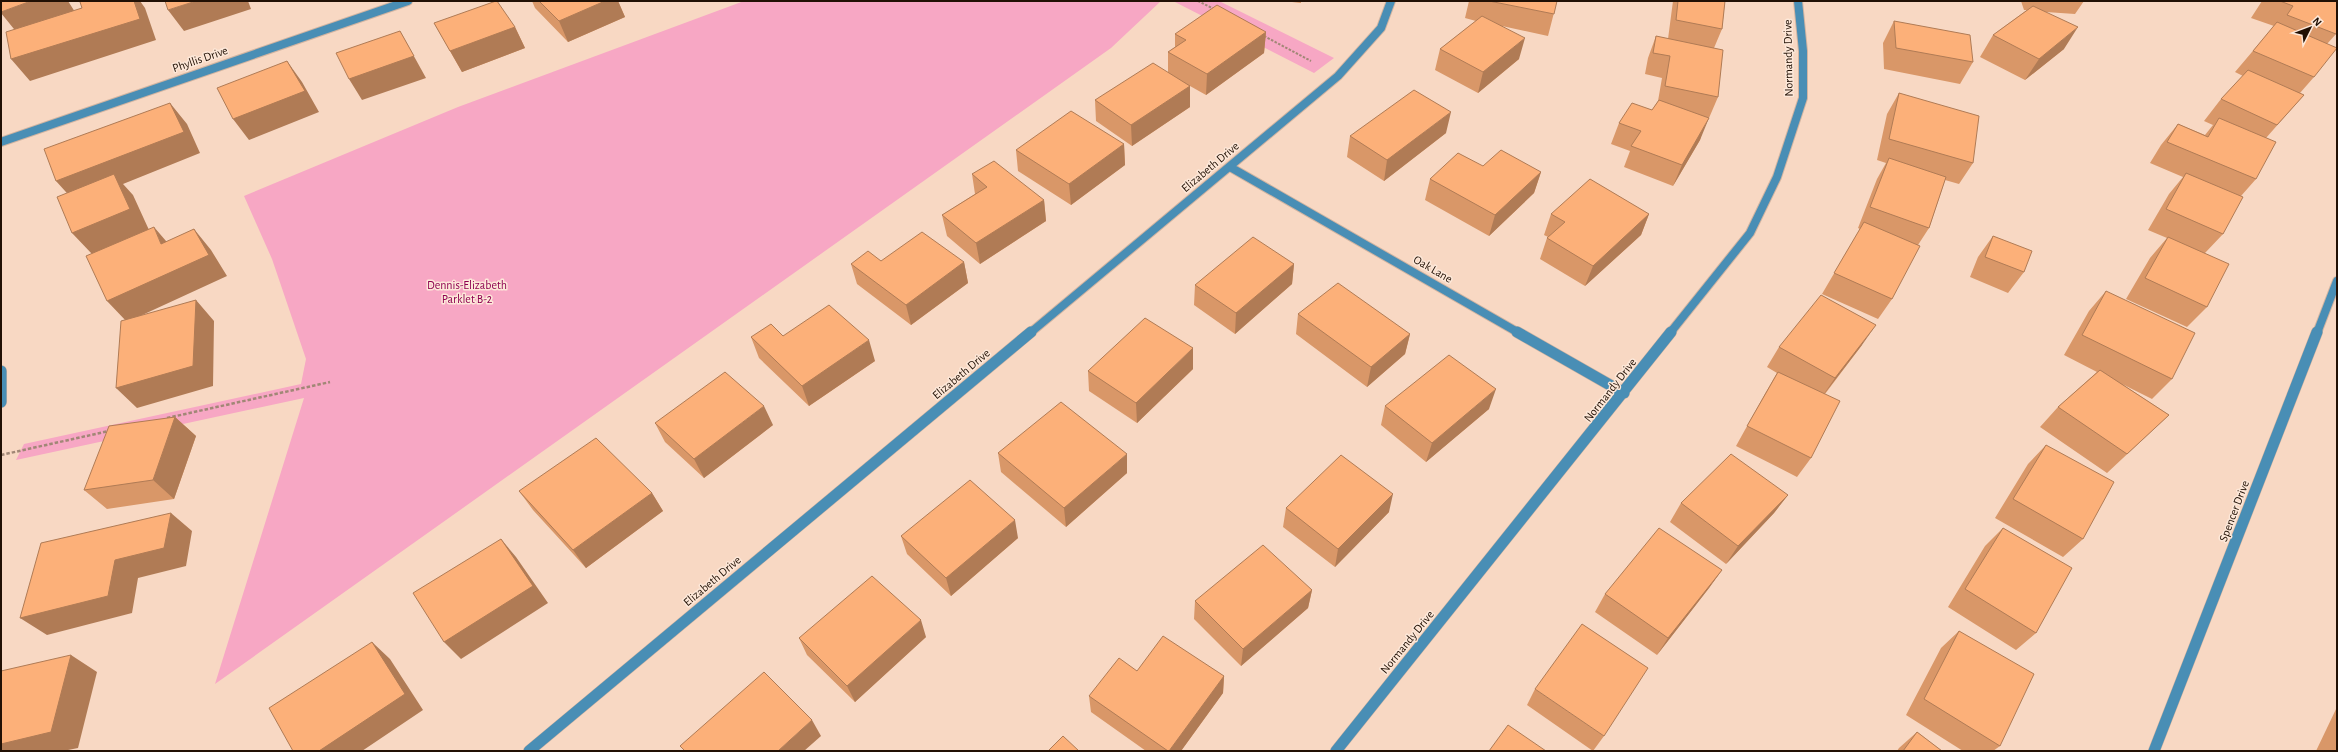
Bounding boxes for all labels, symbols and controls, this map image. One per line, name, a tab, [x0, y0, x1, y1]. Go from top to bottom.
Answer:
north arrow	[2290, 8, 2330, 48]
text: N	[2310, 15, 2324, 28]
street label: Normandy Drive	[1781, 19, 1796, 97]
street label: Phyllis Drive	[171, 44, 230, 75]
street label: Elizabeth Drive	[1179, 140, 1241, 194]
street label: Oak Lane	[1411, 253, 1455, 285]
park label: Dennis-Elizabeth Parklet B-2	[427, 279, 507, 305]
street label: Elizabeth Drive	[930, 347, 992, 401]
street label: Normandy Drive	[1582, 356, 1639, 425]
street label: Spencer Drive	[2217, 479, 2251, 543]
street label: Elizabeth Drive	[681, 554, 743, 608]
street label: Normandy Drive	[1378, 608, 1437, 676]

